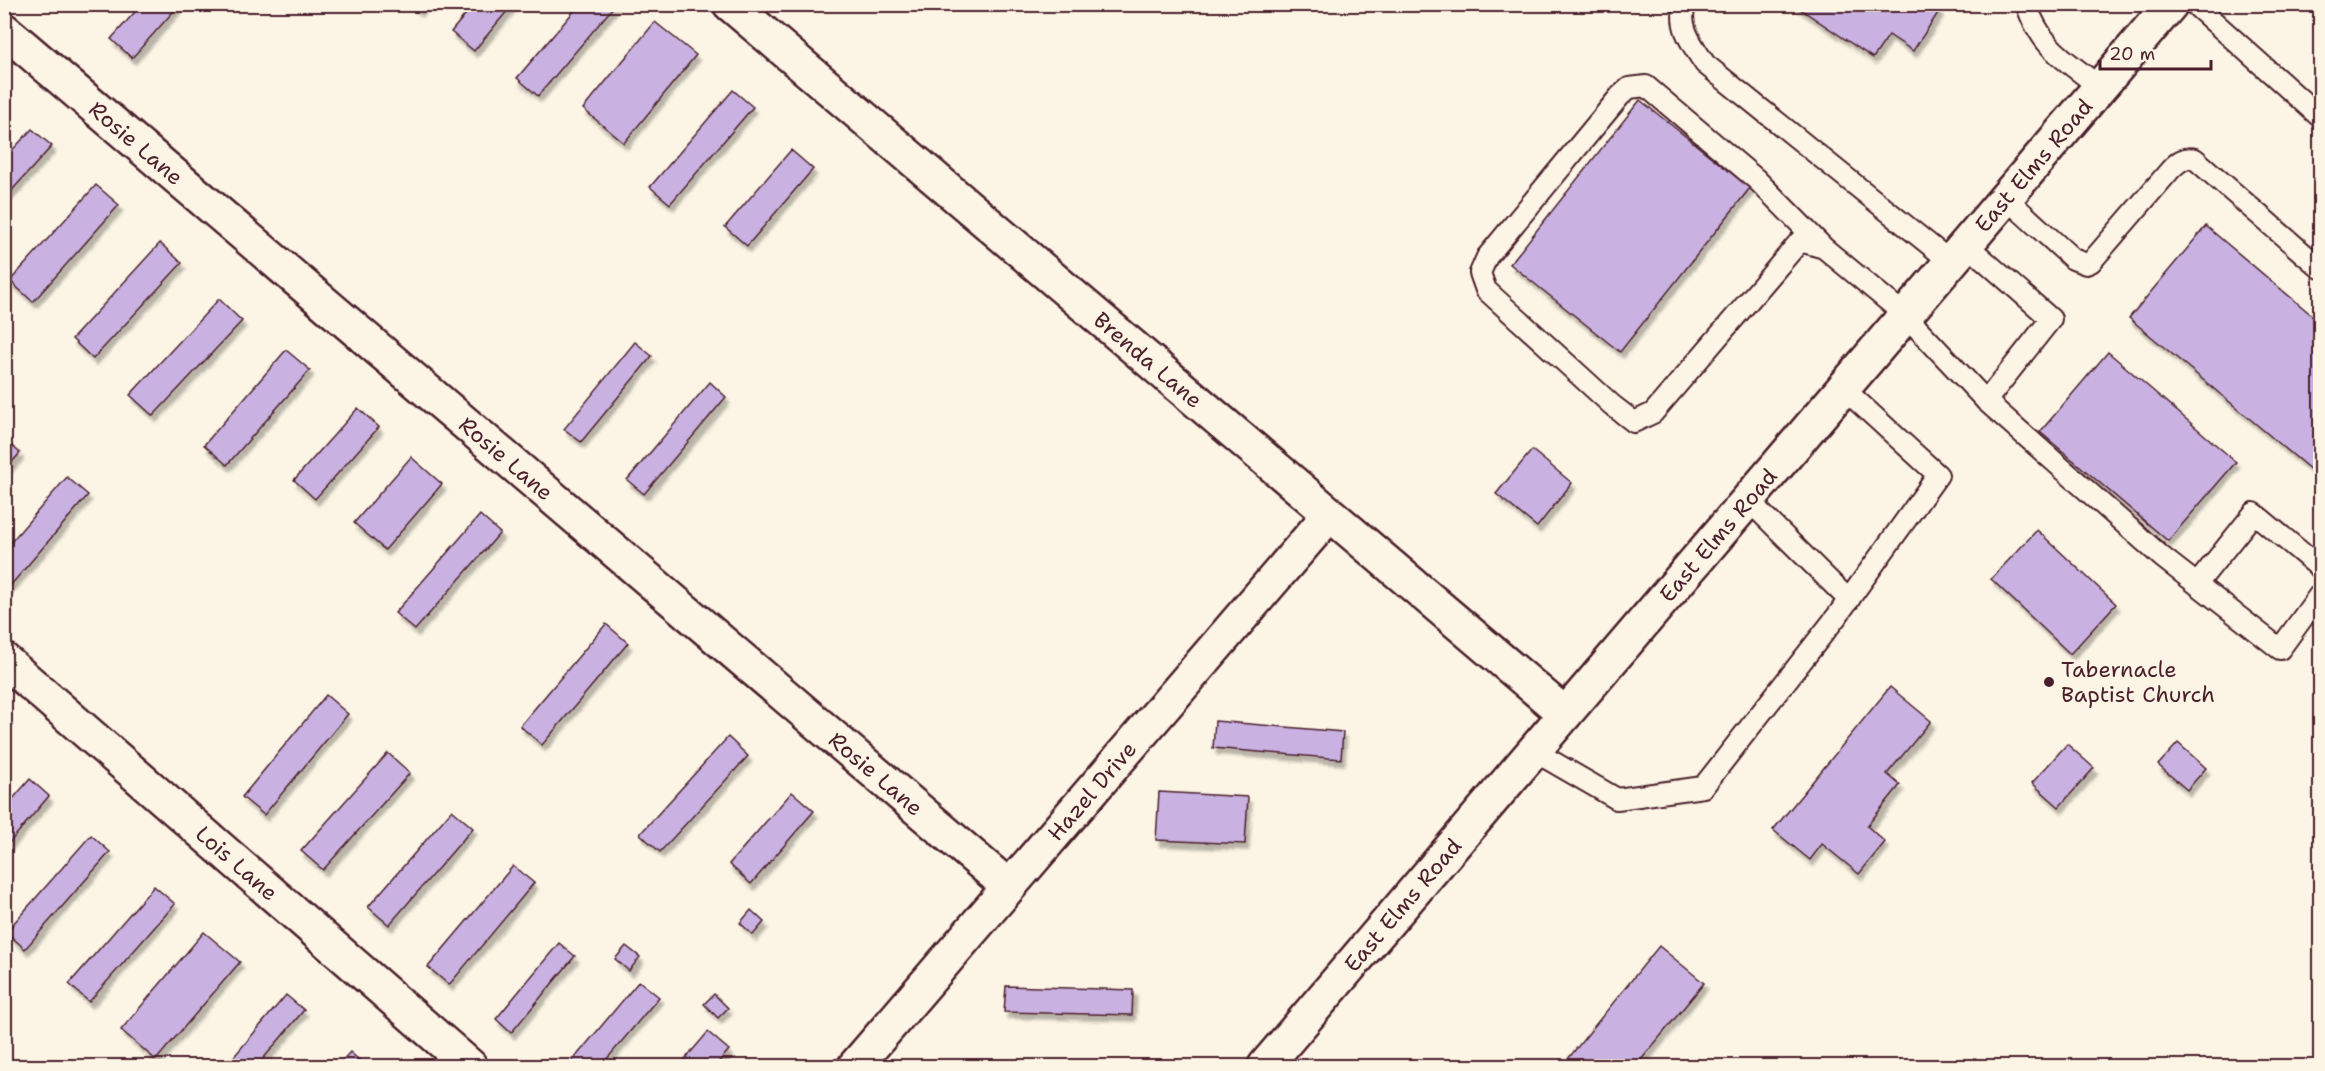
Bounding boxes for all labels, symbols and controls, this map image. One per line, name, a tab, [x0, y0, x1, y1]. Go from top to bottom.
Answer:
scale bar	[2100, 33, 2211, 71]
text: 20 m	[2109, 42, 2155, 66]
street label: East Elms Road	[1969, 93, 2099, 239]
street label: Rosie Lane	[83, 95, 189, 192]
street label: Brenda Lane	[1087, 305, 1208, 415]
street label: Rosie Lane	[453, 410, 559, 507]
street label: East Elms Road	[1653, 462, 1784, 608]
place label: Tabernacle Baptist Church	[2061, 655, 2215, 709]
marker: Tabernacle Baptist Church	[2042, 675, 2056, 689]
street label: Rosie Lane	[822, 725, 929, 822]
street label: Hazel Drive	[1041, 735, 1143, 847]
street label: Lois Lane	[189, 820, 284, 907]
street label: East Elms Road	[1338, 832, 1468, 978]

